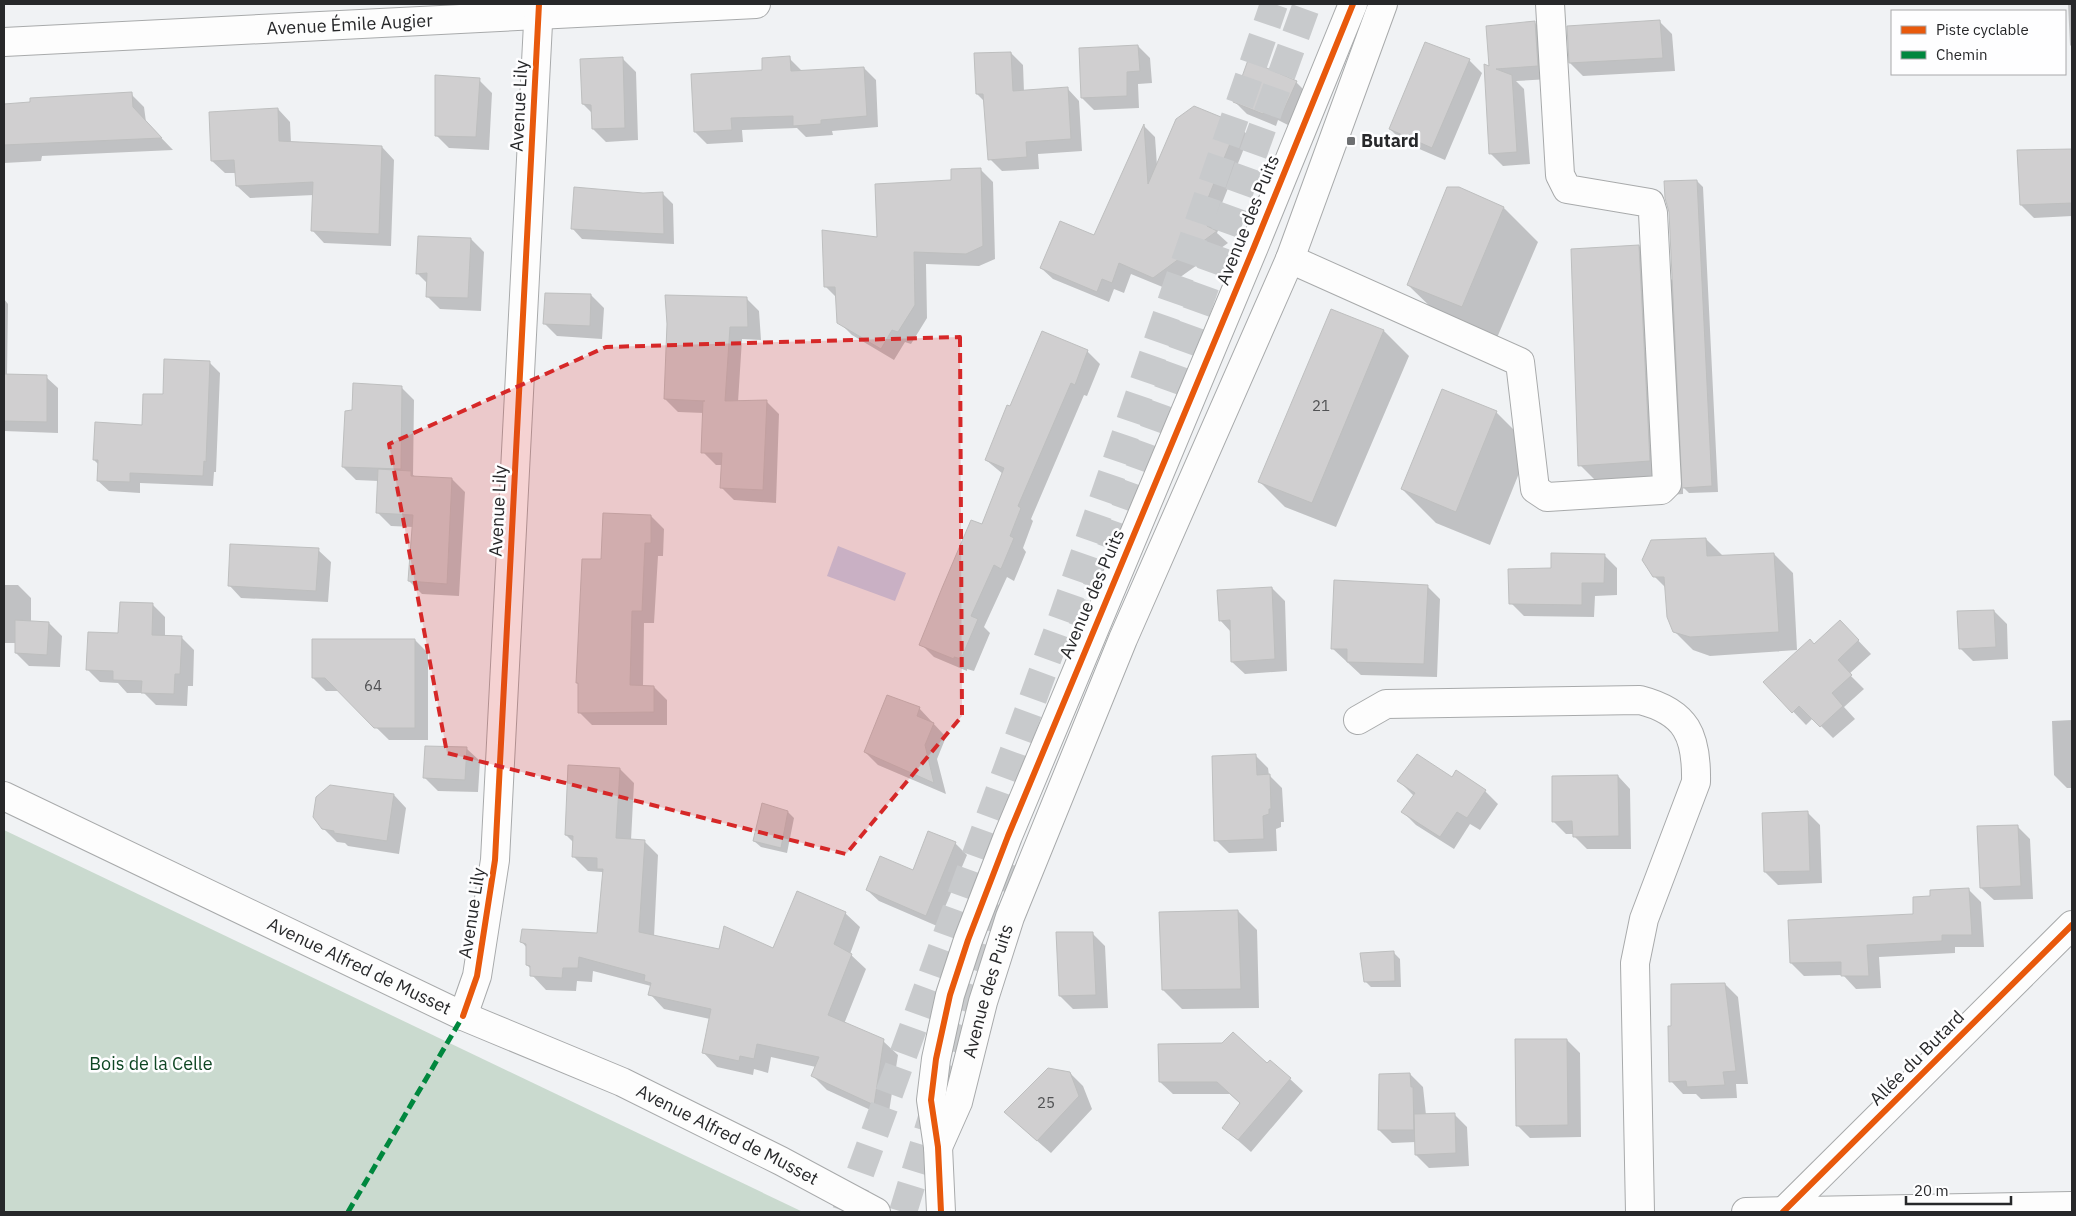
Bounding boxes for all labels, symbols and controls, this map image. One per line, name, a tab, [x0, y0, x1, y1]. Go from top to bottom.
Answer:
street label: Avenue Émile Augier	[266, 8, 434, 40]
legend	[1891, 10, 2066, 75]
text: Piste cyclable	[1936, 20, 2029, 39]
text: Chemin	[1936, 45, 1987, 64]
street label: Avenue Lily	[505, 60, 532, 152]
place label: Butard	[1361, 129, 1419, 152]
marker: Butard	[1345, 135, 1357, 147]
street label: Avenue des Puits	[1211, 151, 1284, 288]
house number: 21	[1312, 396, 1330, 415]
street label: Avenue Lily	[484, 465, 511, 557]
street label: Avenue des Puits	[1054, 526, 1129, 662]
house number: 64	[364, 676, 382, 695]
street label: Avenue Lily	[453, 866, 490, 960]
street label: Avenue Alfred de Musset	[264, 912, 455, 1020]
street label: Avenue des Puits	[957, 921, 1018, 1061]
street label: Allée du Butard	[1864, 1005, 1969, 1110]
park label: Bois de la Celle	[89, 1052, 213, 1075]
street label: Avenue Alfred de Musset	[633, 1079, 823, 1190]
house number: 25	[1037, 1093, 1055, 1112]
scale bar	[1906, 1174, 2011, 1206]
text: 20 m	[1914, 1181, 1949, 1200]

